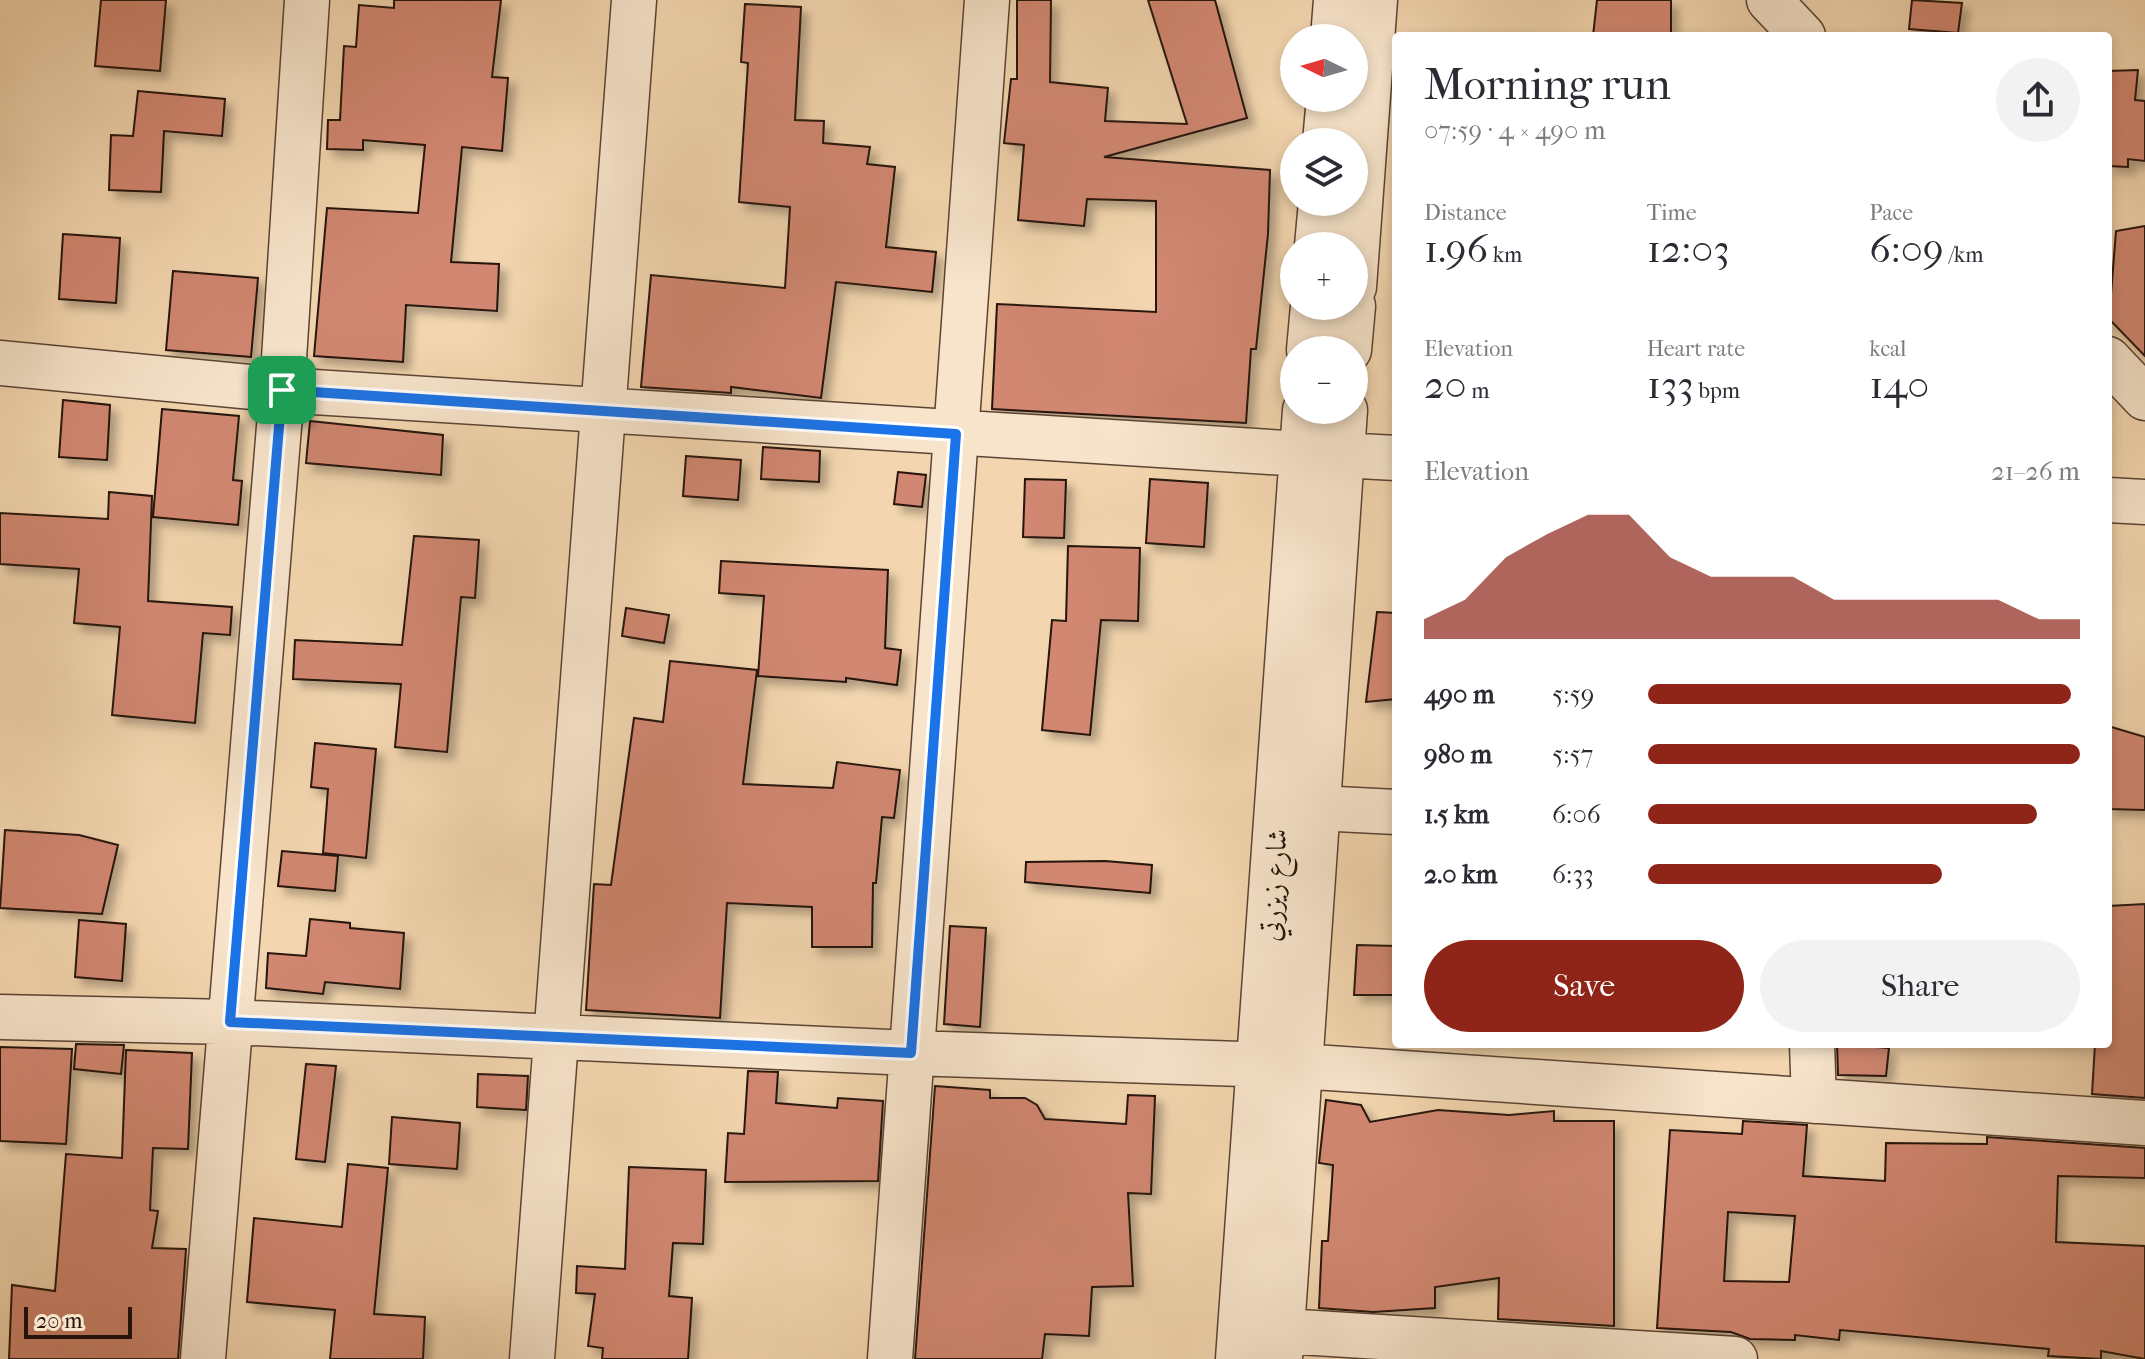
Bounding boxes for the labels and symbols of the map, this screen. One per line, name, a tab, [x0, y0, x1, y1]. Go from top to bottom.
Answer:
north arrow	[1280, 24, 1368, 112]
pin	[248, 356, 316, 424]
street label: شارع زيزرتي	[1253, 827, 1301, 943]
scale bar	[24, 1303, 132, 1339]

